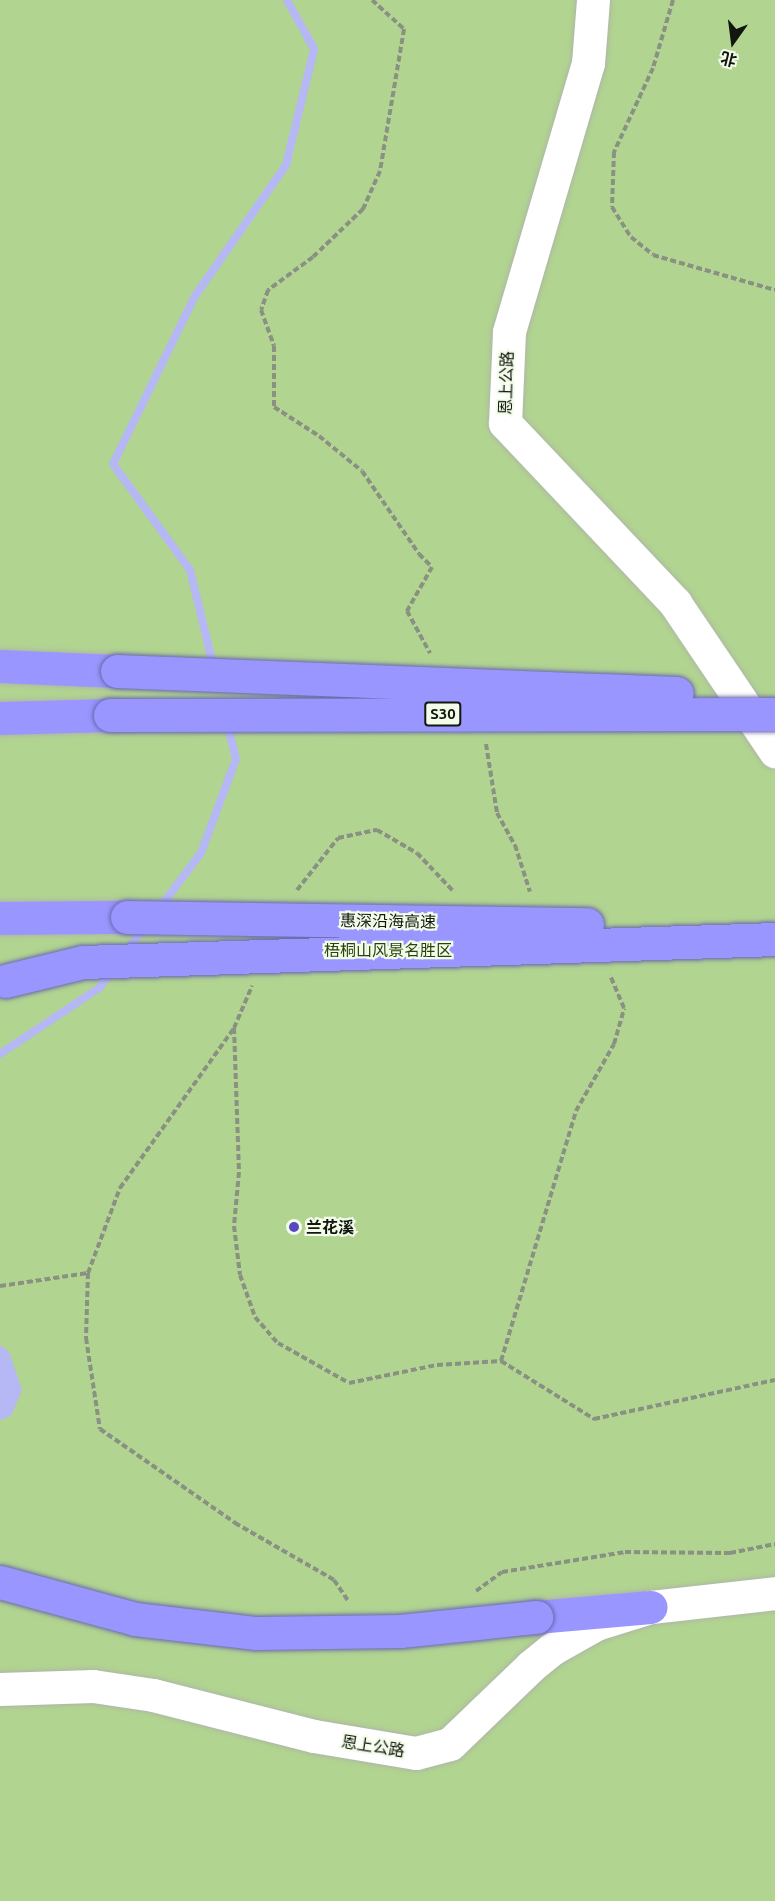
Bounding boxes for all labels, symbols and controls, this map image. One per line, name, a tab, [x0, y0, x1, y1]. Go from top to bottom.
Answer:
north arrow	[703, 12, 763, 72]
text: 北	[719, 49, 739, 70]
street label: 恩上公路	[495, 351, 517, 415]
road number: S30	[424, 702, 462, 726]
street label: 惠深沿海高速	[340, 911, 436, 931]
park label: 梧桐山风景名胜区	[324, 940, 452, 960]
place label: 兰花溪	[306, 1217, 354, 1237]
marker: 兰花溪	[287, 1220, 301, 1234]
street label: 恩上公路	[340, 1732, 406, 1760]

